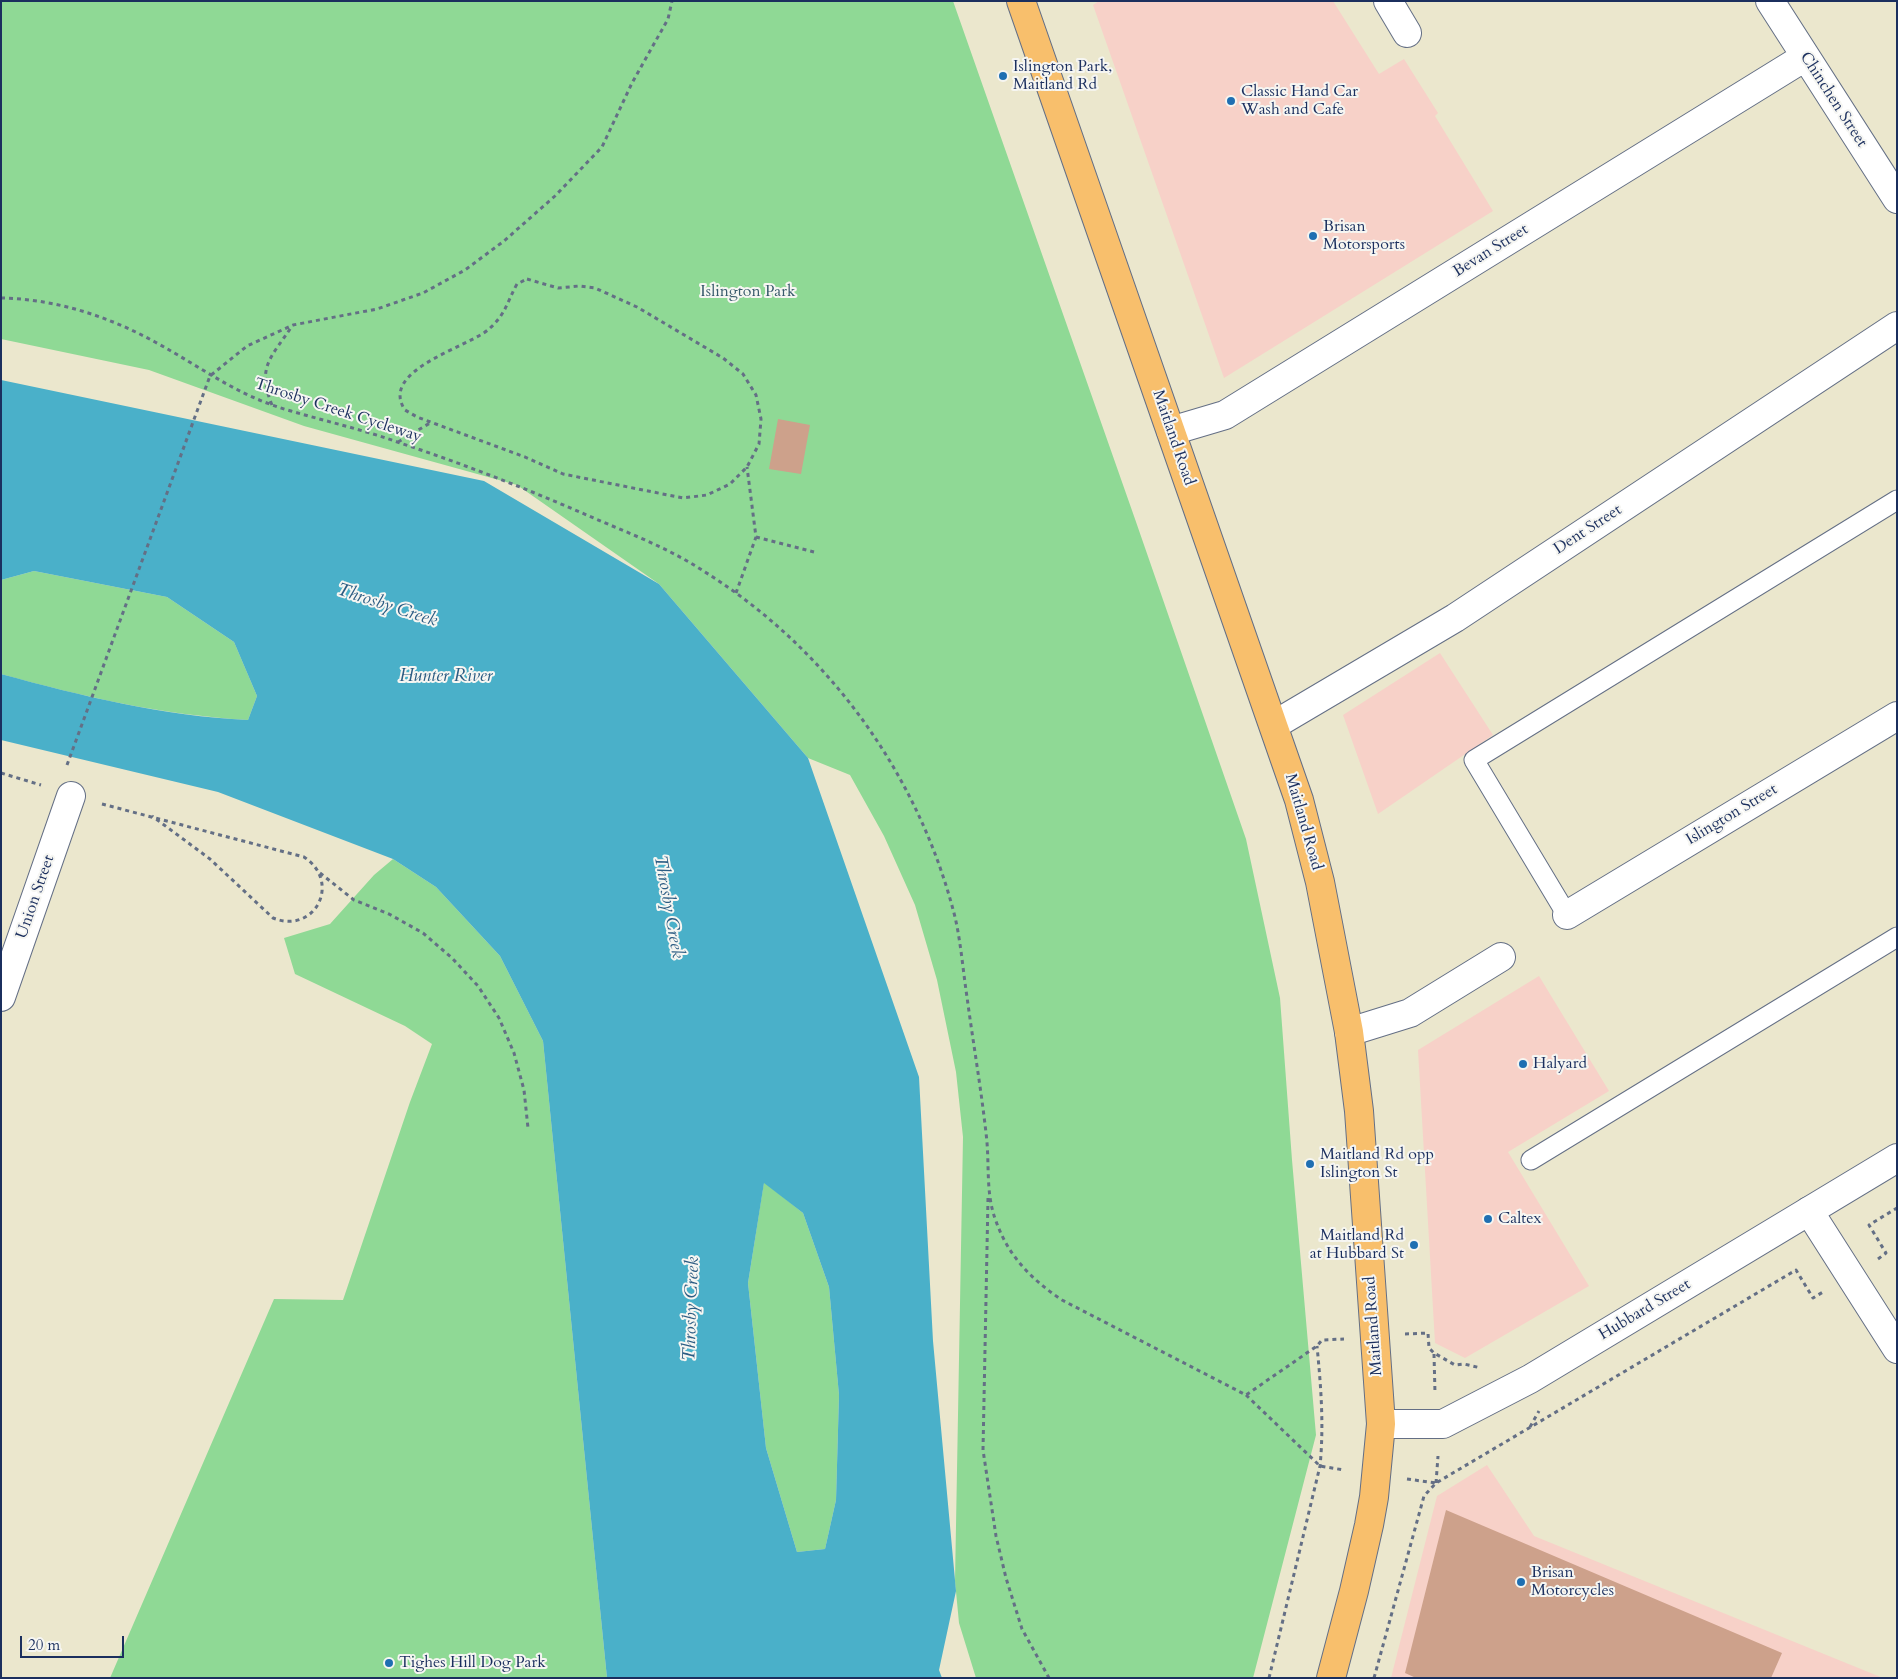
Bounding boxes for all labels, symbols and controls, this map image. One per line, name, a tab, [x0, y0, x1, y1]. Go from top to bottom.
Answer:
street label: Chinchen Street	[1795, 49, 1871, 151]
place label: Islington Park, Maitland Rd	[1013, 57, 1112, 95]
marker: Islington Park, Maitland Rd	[997, 70, 1009, 82]
place label: Classic Hand Car Wash and Cafe	[1241, 82, 1358, 120]
marker: Classic Hand Car Wash and Cafe	[1225, 95, 1237, 107]
place label: Brisan Motorsports	[1323, 217, 1405, 255]
street label: Bevan Street	[1450, 220, 1532, 282]
marker: Brisan Motorsports	[1307, 230, 1319, 242]
park label: Islington Park	[700, 282, 796, 302]
street label: Throsby Creek Cycleway	[252, 375, 424, 447]
street label: Maitland Road	[1148, 388, 1198, 488]
street label: Dent Street	[1550, 501, 1626, 559]
water label: Throsby Creek	[334, 580, 440, 632]
water label: Hunter River	[399, 666, 493, 688]
street label: Maitland Road	[1280, 771, 1326, 873]
street label: Islington Street	[1683, 780, 1781, 850]
street label: Union Street	[13, 853, 59, 941]
water label: Throsby Creek	[648, 854, 688, 960]
place label: Halyard	[1533, 1054, 1587, 1074]
marker: Halyard	[1517, 1058, 1529, 1070]
place label: Maitland Rd opp Islington St	[1320, 1145, 1434, 1183]
marker: Maitland Rd opp Islington St	[1304, 1158, 1316, 1170]
place label: Caltex	[1498, 1209, 1541, 1229]
marker: Caltex	[1482, 1213, 1494, 1225]
place label: Maitland Rd at Hubbard St	[1310, 1226, 1404, 1264]
marker: Maitland Rd at Hubbard St	[1408, 1239, 1420, 1251]
water label: Throsby Creek	[679, 1257, 705, 1361]
street label: Hubbard Street	[1596, 1275, 1694, 1345]
street label: Maitland Road	[1361, 1276, 1387, 1376]
place label: Brisan Motorcycles	[1531, 1563, 1614, 1601]
marker: Brisan Motorcycles	[1515, 1576, 1527, 1588]
scale bar	[22, 1626, 126, 1658]
text: 20 m	[28, 1635, 60, 1655]
place label: Tighes Hill Dog Park	[399, 1653, 546, 1673]
marker: Tighes Hill Dog Park	[383, 1657, 395, 1669]

